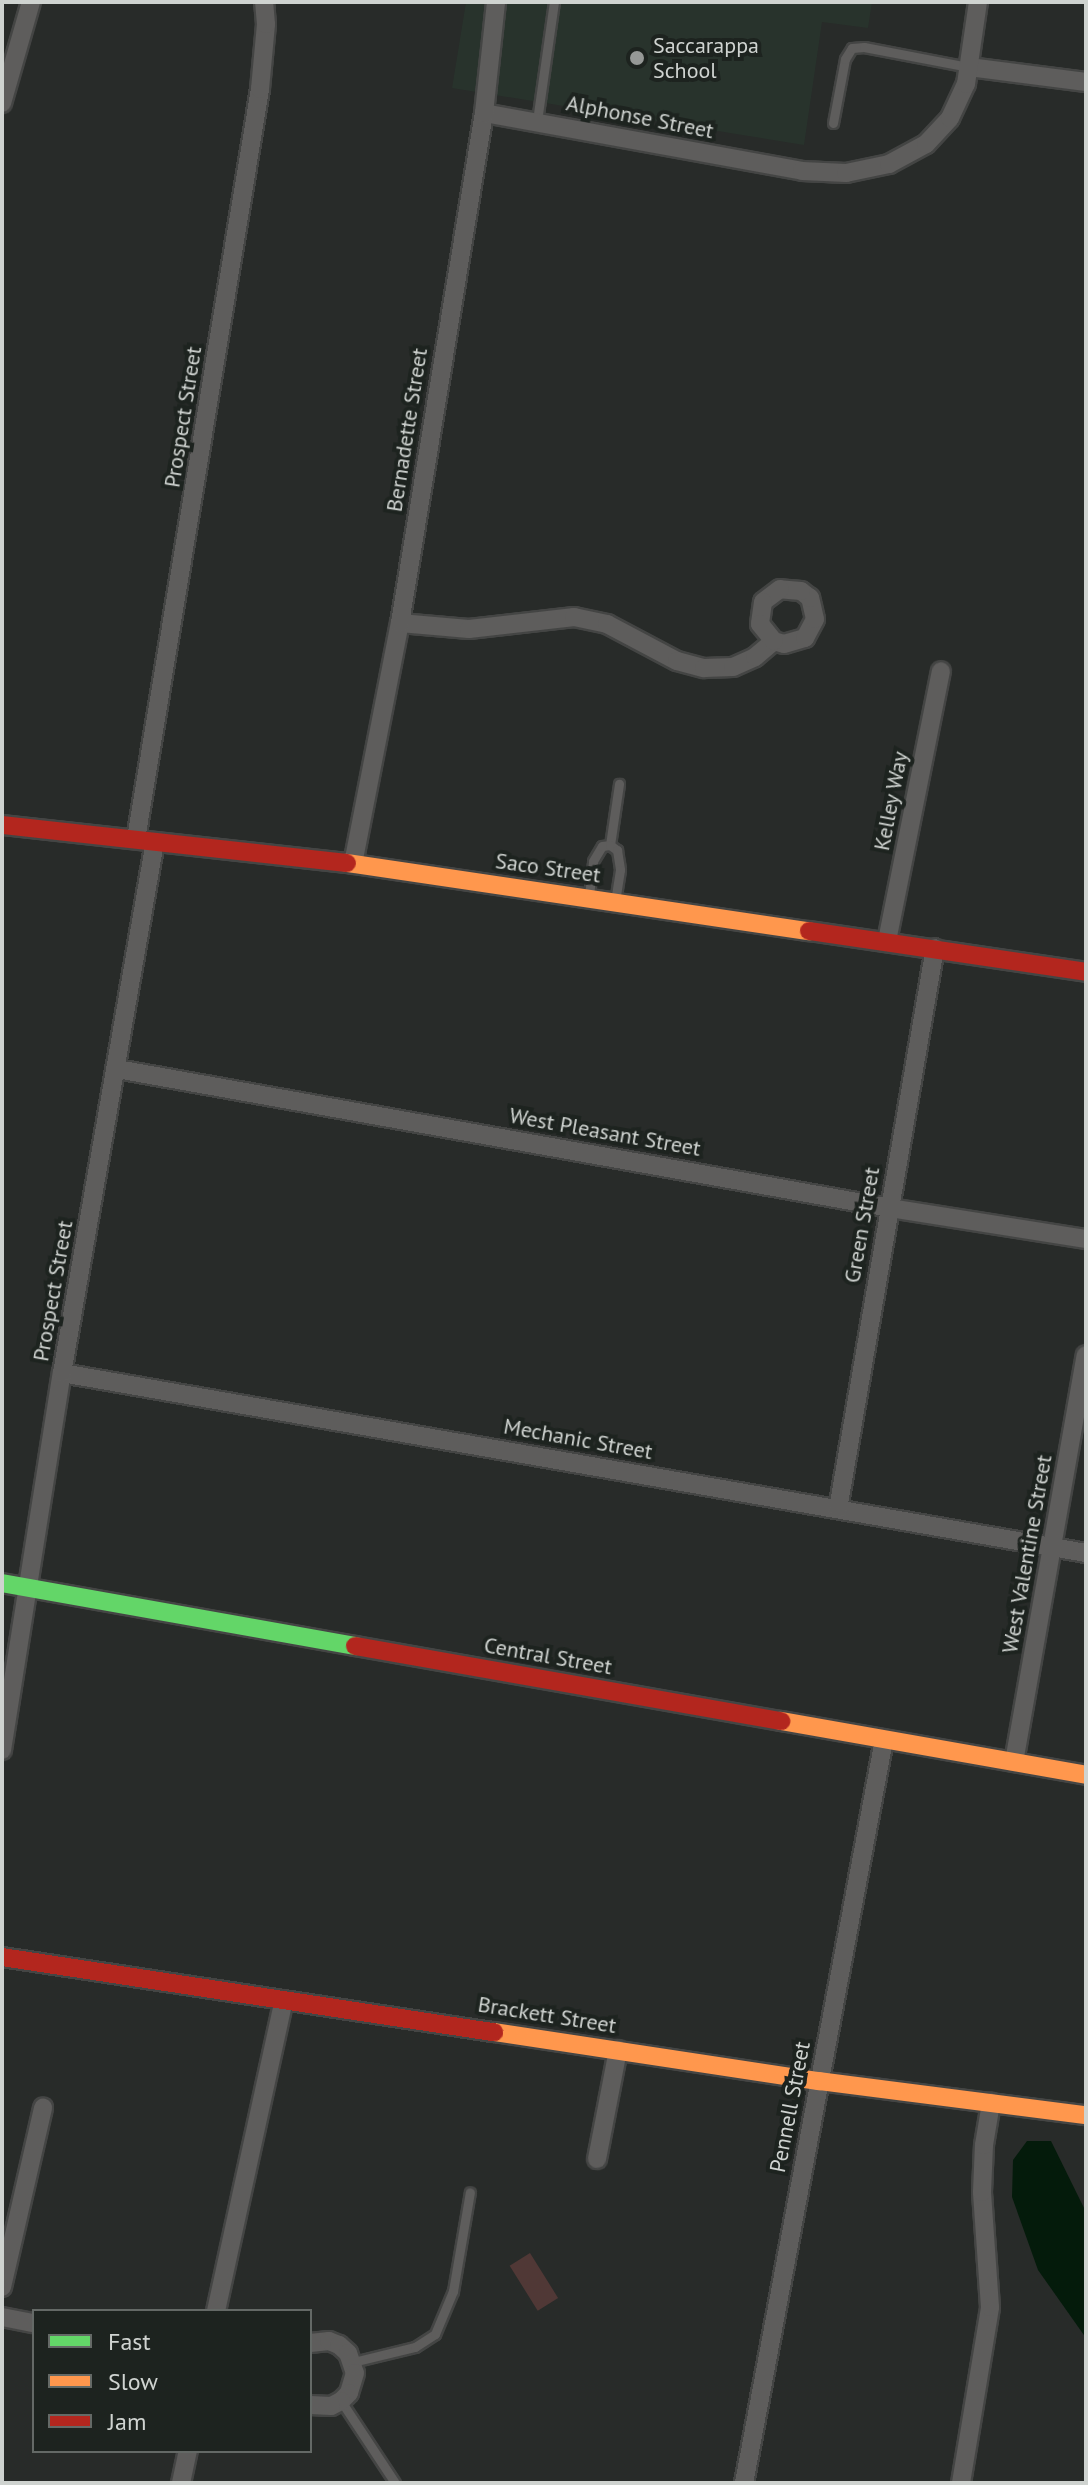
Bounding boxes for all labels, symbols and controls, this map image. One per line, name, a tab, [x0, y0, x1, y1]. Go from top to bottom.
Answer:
place label: Saccarappa School	[653, 32, 759, 84]
marker: Saccarappa School	[628, 49, 646, 67]
street label: Alphonse Street	[564, 90, 716, 144]
street label: Prospect Street	[159, 345, 207, 489]
street label: Bernadette Street	[381, 346, 433, 514]
street label: Kelley Way	[868, 749, 914, 853]
street label: Saco Street	[494, 848, 602, 888]
street label: West Pleasant Street	[507, 1102, 703, 1162]
street label: Green Street	[839, 1165, 885, 1285]
street label: Prospect Street	[28, 1219, 78, 1363]
street label: Mechanic Street	[501, 1413, 655, 1465]
street label: West Valentine Street	[996, 1452, 1058, 1656]
street label: Central Street	[482, 1632, 614, 1680]
street label: Brackett Street	[476, 1991, 618, 2039]
street label: Pennell Street	[764, 2039, 816, 2175]
legend	[32, 2309, 312, 2453]
text: Fast	[108, 2326, 151, 2357]
text: Slow	[108, 2366, 158, 2397]
text: Jam	[108, 2406, 146, 2437]

